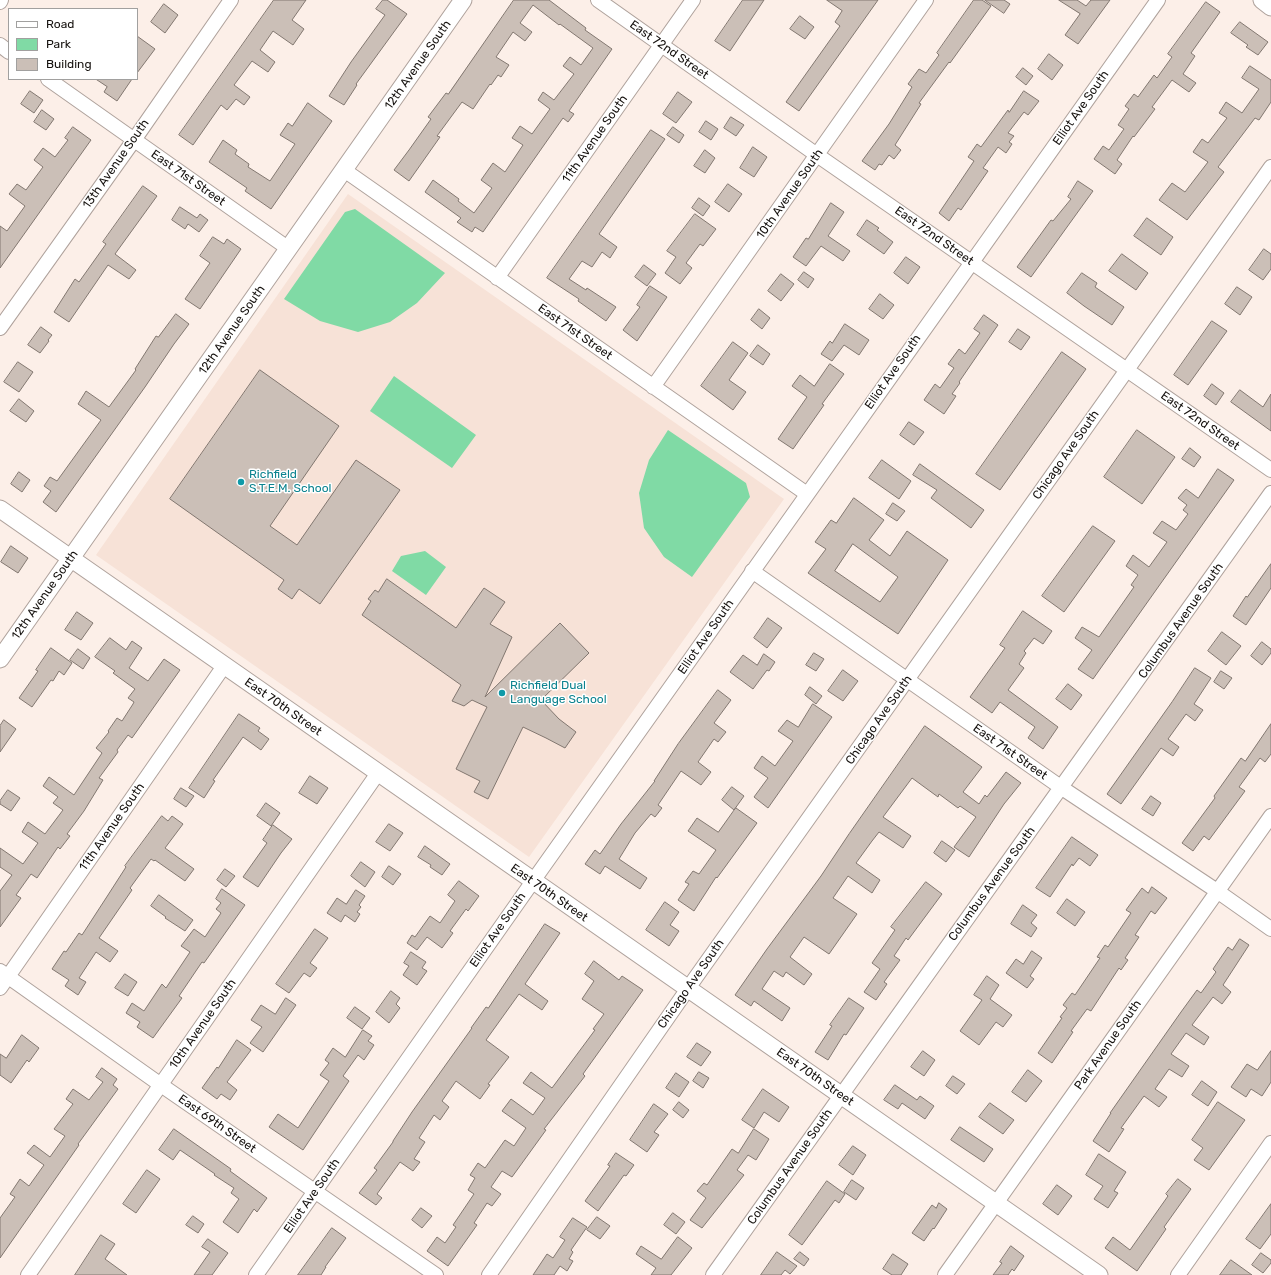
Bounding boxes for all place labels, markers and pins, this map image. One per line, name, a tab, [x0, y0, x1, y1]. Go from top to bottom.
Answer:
place label: Richfield S.T.E.M. School	[249, 468, 332, 496]
marker: Richfield S.T.E.M. School	[236, 477, 246, 487]
place label: Richfield Dual Language School	[510, 679, 607, 707]
marker: Richfield Dual Language School	[497, 688, 507, 698]

